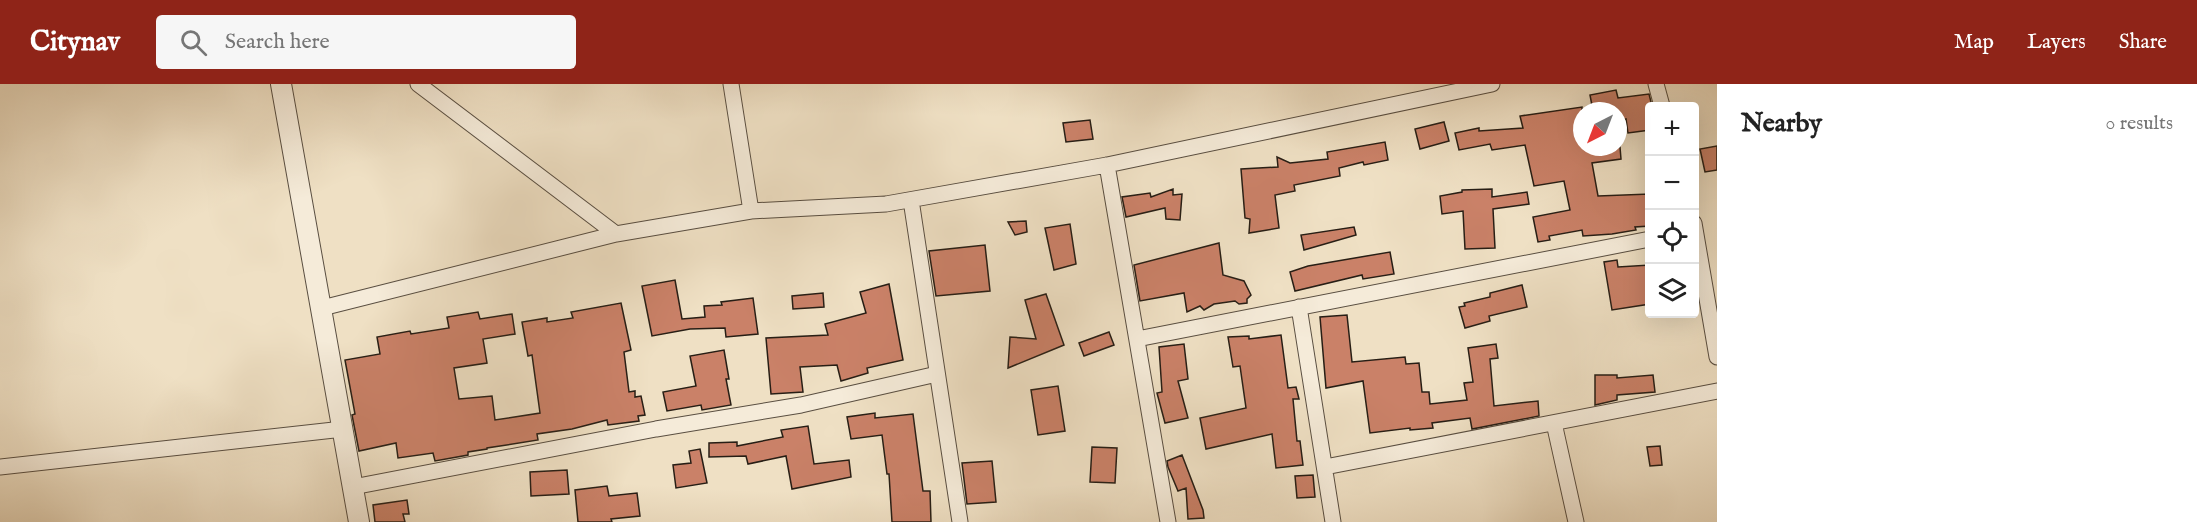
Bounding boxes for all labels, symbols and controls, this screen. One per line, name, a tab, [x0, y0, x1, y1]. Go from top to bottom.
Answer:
search box	[156, 15, 576, 69]
text: Citynav	[30, 25, 120, 60]
icon: search	[177, 26, 210, 59]
text: Search here	[225, 28, 330, 56]
text: Map	[1954, 29, 1994, 56]
text: Layers	[2027, 29, 2086, 56]
text: Share	[2119, 29, 2167, 56]
north arrow	[1573, 102, 1627, 156]
map controls	[1645, 102, 1699, 318]
button: +	[1645, 102, 1699, 156]
text: Nearby	[1741, 107, 1822, 140]
text: 0 results	[2106, 111, 2173, 136]
button: −	[1645, 156, 1699, 210]
button: locate	[1645, 210, 1699, 264]
button: layers	[1645, 264, 1699, 318]

